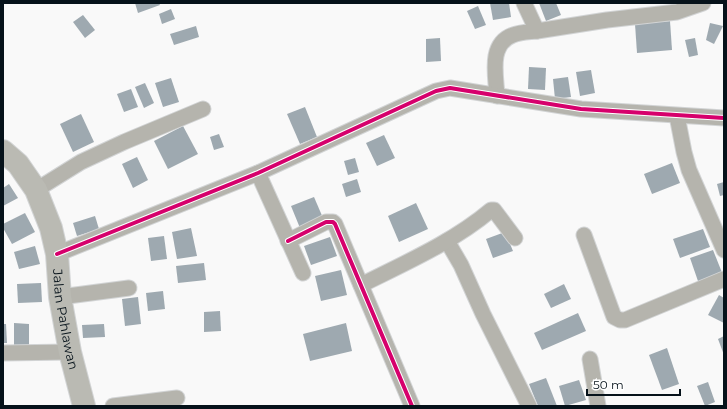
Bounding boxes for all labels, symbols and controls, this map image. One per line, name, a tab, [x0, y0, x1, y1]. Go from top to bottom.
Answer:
street label: Jalan Pahlawan	[50, 267, 82, 371]
scale bar	[587, 371, 680, 397]
text: 50 m	[593, 377, 624, 392]

